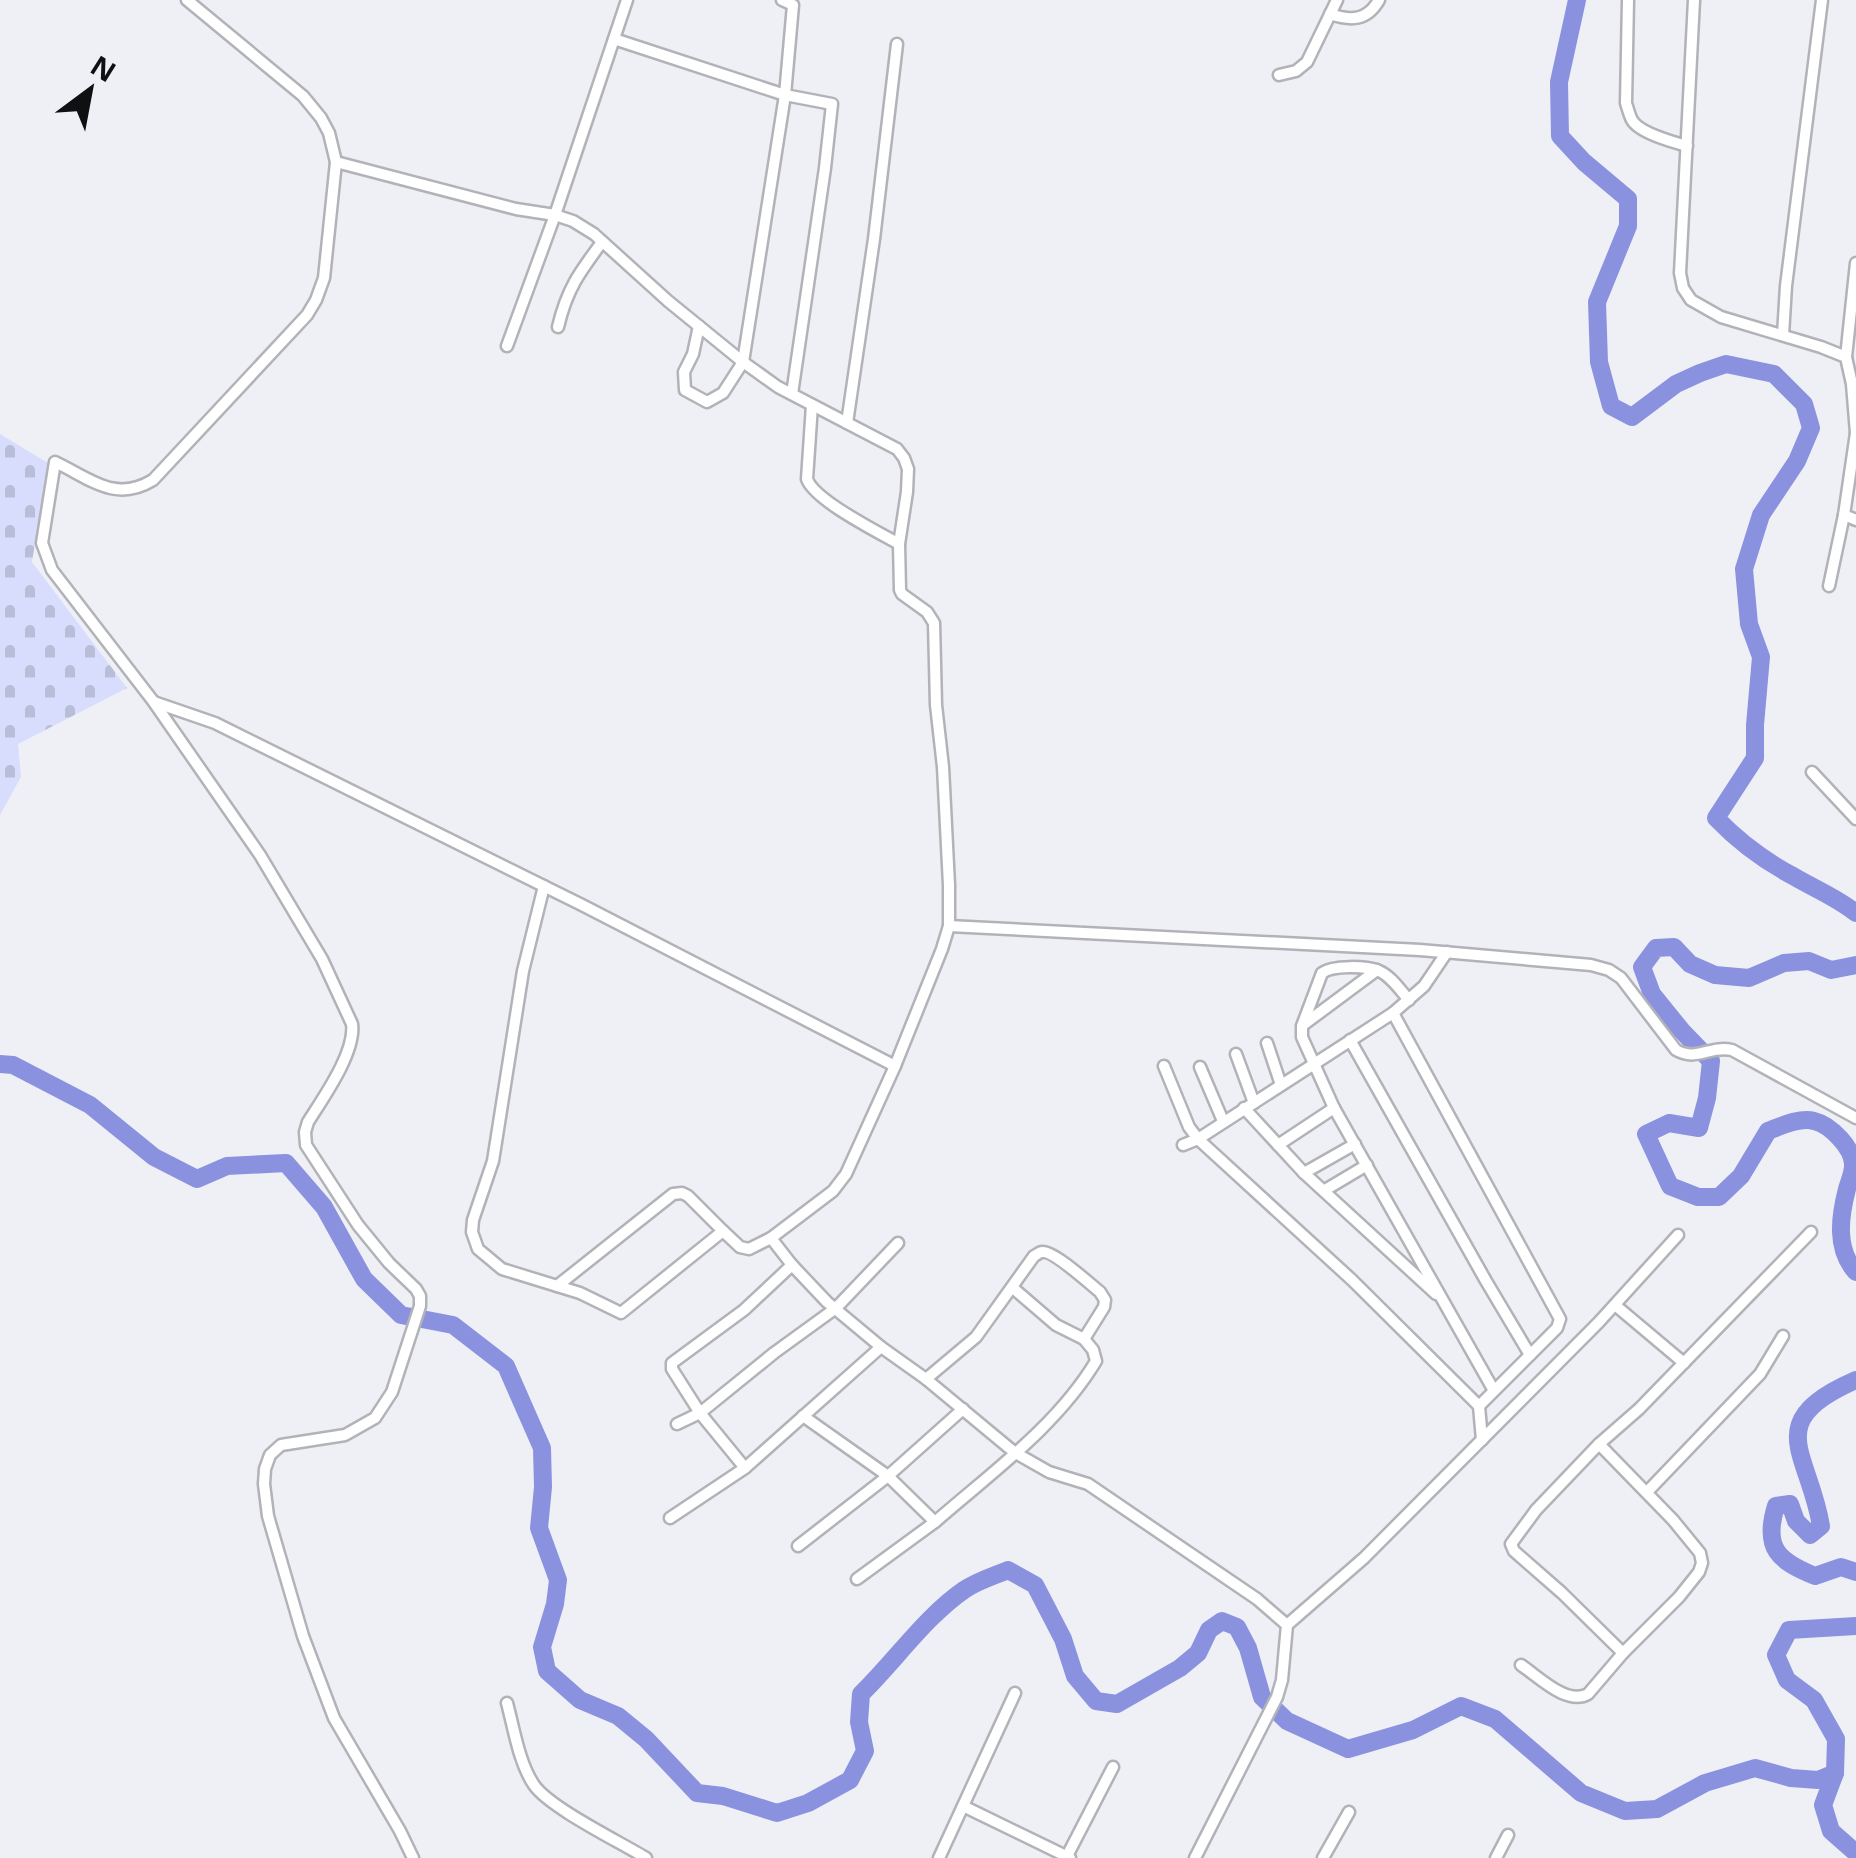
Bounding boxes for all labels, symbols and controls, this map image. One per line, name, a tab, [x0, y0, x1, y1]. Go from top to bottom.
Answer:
north arrow	[40, 40, 140, 140]
text: N	[84, 46, 123, 90]

